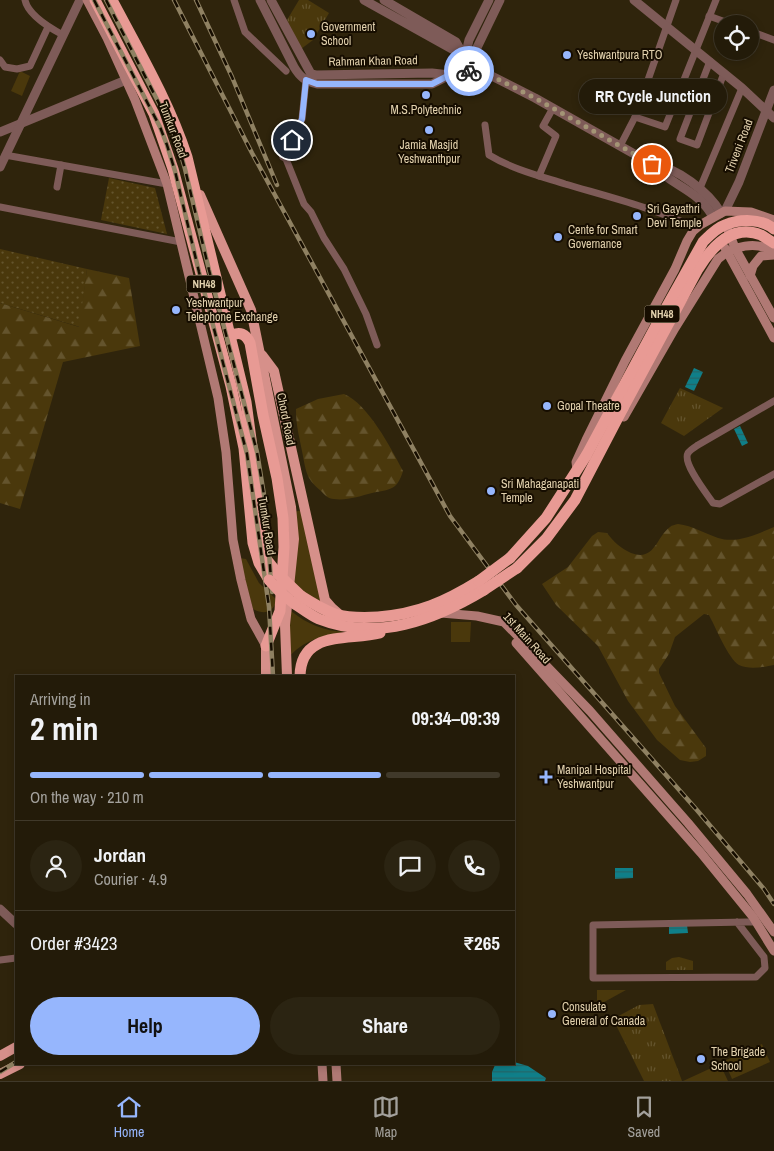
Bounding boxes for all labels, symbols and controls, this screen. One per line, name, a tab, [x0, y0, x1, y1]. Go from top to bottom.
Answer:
map controls	[714, 15, 759, 60]
button: locate	[714, 15, 759, 60]
place label: Government School	[321, 19, 375, 49]
marker: Government School	[305, 28, 317, 40]
courier	[444, 46, 494, 96]
place label: Yeshwantpura RTO	[577, 47, 663, 63]
marker: Yeshwantpura RTO	[561, 49, 573, 61]
street label: Rahman Khan Road	[328, 52, 418, 70]
icon: bike	[455, 57, 483, 85]
callout: RR Cycle Junction	[578, 79, 726, 114]
text: RR Cycle Junction	[595, 85, 711, 107]
marker: M.S.Polytechnic	[420, 89, 432, 101]
street label: Tumkur Road	[155, 100, 191, 160]
place label: M.S.Polytechnic	[390, 102, 462, 118]
street label: Triveni Road	[721, 117, 757, 175]
pin	[271, 119, 313, 161]
marker: Jamia Masjid Yeshwanthpur	[423, 124, 435, 136]
icon: home	[278, 126, 306, 154]
place label: Jamia Masjid Yeshwanthpur	[398, 137, 461, 167]
pin	[631, 143, 673, 185]
icon: bag	[638, 150, 666, 178]
place label: Sri Gayathri Devi Temple	[647, 201, 702, 231]
marker: Sri Gayathri Devi Temple	[631, 210, 643, 222]
place label: Cente for Smart Governance	[568, 222, 638, 252]
marker: Cente for Smart Governance	[552, 231, 564, 243]
road number: NH48	[186, 276, 222, 292]
place label: Yeshwantpur Telephone Exchange	[186, 295, 278, 325]
marker: Yeshwantpur Telephone Exchange	[170, 304, 182, 316]
road number: NH48	[644, 306, 680, 322]
street label: Chord Road	[273, 391, 299, 447]
place label: Gopal Theatre	[557, 398, 620, 414]
marker: Gopal Theatre	[541, 400, 553, 412]
place label: Sri Mahaganapati Temple	[501, 476, 579, 506]
marker: Sri Mahaganapati Temple	[485, 485, 497, 497]
street label: Tumkur Road	[255, 496, 279, 556]
street label: 1st Main Road	[500, 609, 554, 667]
text: Arriving in	[30, 688, 91, 710]
text: 09:34–09:39	[412, 705, 500, 731]
text: 2 min	[30, 707, 99, 750]
place label: Manipal Hospital Yeshwantpur	[557, 762, 631, 792]
marker: Manipal Hospital Yeshwantpur	[539, 770, 553, 784]
text: On the way · 210 m	[30, 786, 144, 808]
button: person	[30, 840, 82, 892]
button: chat	[384, 840, 436, 892]
button: phone	[448, 840, 500, 892]
text: Jordan	[94, 842, 146, 868]
text: Courier · 4.9	[94, 868, 167, 890]
text: Order #3423	[30, 930, 117, 956]
text: ₹265	[463, 930, 500, 956]
button: Help	[30, 997, 260, 1055]
button: Share	[270, 997, 500, 1055]
place label: Consulate General of Canada	[562, 999, 646, 1029]
marker: Consulate General of Canada	[546, 1008, 558, 1020]
place label: The Brigade School	[711, 1044, 765, 1074]
marker: The Brigade School	[695, 1053, 707, 1065]
tab: Home	[114, 1093, 144, 1141]
tab: Map	[372, 1093, 400, 1141]
tab: Saved	[628, 1093, 660, 1141]

